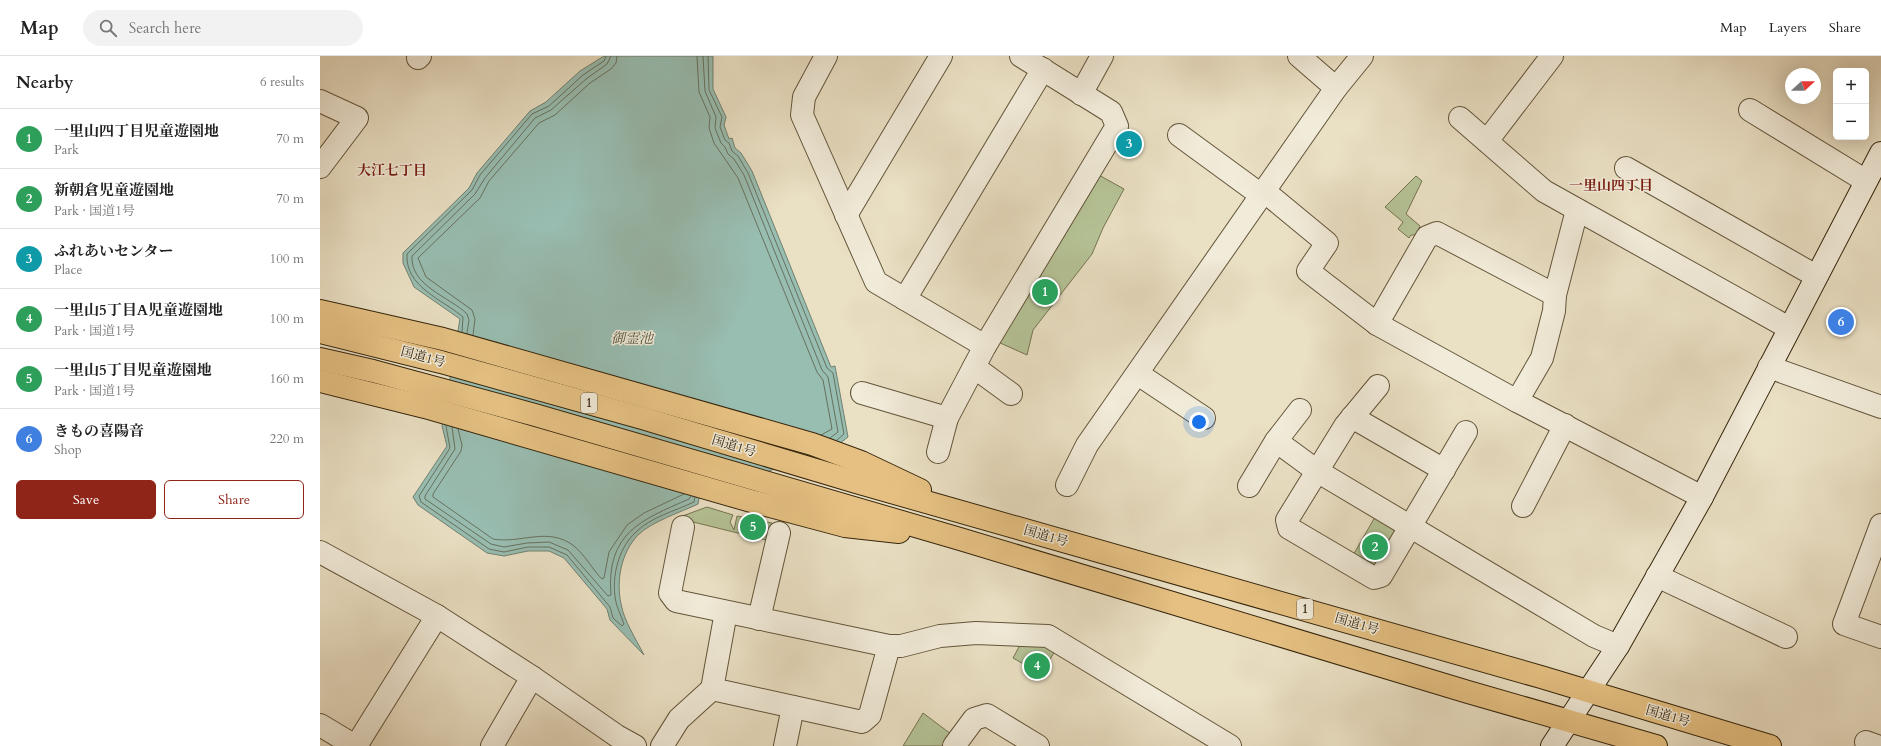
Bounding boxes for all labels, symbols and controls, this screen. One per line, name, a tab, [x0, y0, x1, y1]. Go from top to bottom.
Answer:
search box	[83, 10, 363, 46]
text: Map	[20, 15, 59, 41]
icon: search	[97, 17, 119, 39]
text: Search here	[129, 18, 201, 38]
text: Map	[1720, 18, 1747, 37]
text: Layers	[1769, 18, 1807, 37]
text: Share	[1829, 18, 1861, 37]
north arrow	[1785, 68, 1821, 104]
map controls	[1833, 68, 1869, 140]
button: +	[1833, 68, 1869, 104]
text: Nearby	[16, 71, 73, 94]
text: 6 results	[260, 73, 304, 91]
button: −	[1833, 104, 1869, 140]
text: 一里山四丁目児童遊園地	[54, 121, 219, 141]
pin: 3	[1116, 129, 1142, 159]
text: 1	[26, 130, 32, 148]
text: 70 m	[276, 130, 304, 148]
text: Park	[54, 141, 79, 159]
district label: 大江七丁目	[357, 161, 427, 180]
district label: 一里山四丁目	[1569, 176, 1653, 195]
text: 新朝倉児童遊園地	[54, 180, 174, 200]
text: 2	[26, 190, 32, 208]
text: 70 m	[276, 190, 304, 208]
text: Park · 国道1号	[54, 202, 135, 220]
text: ふれあいセンター	[54, 241, 173, 261]
text: 3	[26, 250, 32, 268]
text: 100 m	[270, 250, 304, 268]
text: Place	[54, 261, 82, 279]
pin: 1	[1032, 277, 1058, 307]
text: 一里山5丁目A児童遊園地	[54, 300, 223, 320]
pin: 6	[1828, 307, 1854, 337]
text: 4	[26, 310, 32, 328]
text: 100 m	[270, 310, 304, 328]
text: Park · 国道1号	[54, 322, 135, 340]
water label: 御霊池	[611, 329, 655, 348]
street label: 国道1号	[399, 342, 447, 372]
text: 一里山5丁目児童遊園地	[54, 360, 212, 380]
text: 5	[26, 370, 32, 388]
text: 160 m	[270, 370, 304, 388]
text: Park · 国道1号	[54, 382, 135, 400]
road number: 1	[581, 393, 597, 413]
your location	[1189, 412, 1209, 432]
text: きもの喜陽音	[54, 421, 144, 441]
text: 6	[26, 430, 32, 448]
text: 220 m	[270, 430, 304, 448]
street label: 国道1号	[710, 431, 758, 461]
text: Shop	[54, 441, 82, 459]
button: Save	[16, 480, 156, 519]
button: Share	[164, 480, 304, 519]
pin: 5	[740, 512, 766, 542]
street label: 国道1号	[1022, 521, 1070, 551]
pin: 2	[1362, 532, 1388, 562]
road number: 1	[1297, 599, 1313, 619]
street label: 国道1号	[1333, 609, 1381, 639]
pin: 4	[1024, 651, 1050, 681]
street label: 国道1号	[1644, 701, 1692, 731]

